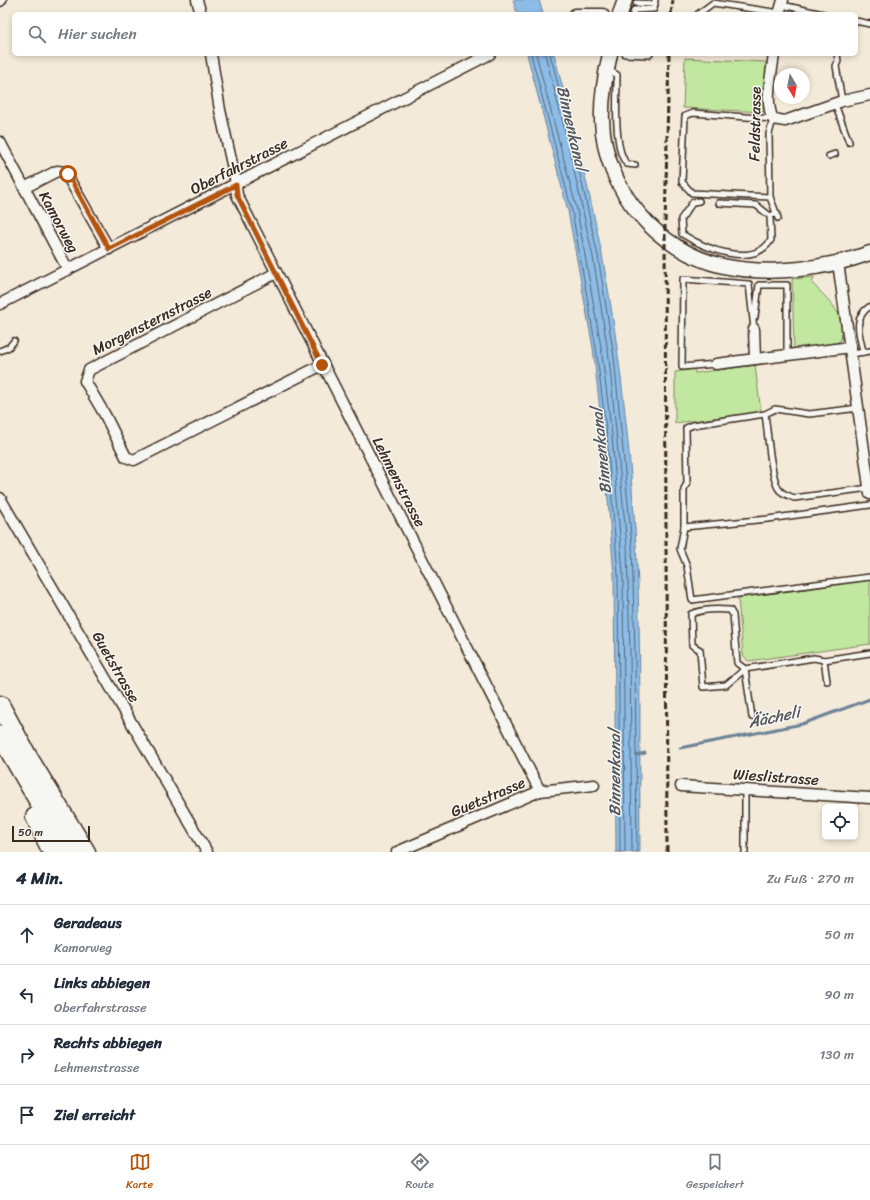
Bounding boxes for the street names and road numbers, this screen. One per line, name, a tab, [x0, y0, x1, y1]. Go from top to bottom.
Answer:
street label: Feldstrasse	[741, 86, 769, 162]
street label: Oberfahrstrasse	[185, 130, 293, 202]
street label: Kamorweg	[32, 186, 86, 258]
street label: Morgensternstrasse	[87, 279, 217, 362]
street label: Lehmenstrasse	[365, 432, 433, 532]
street label: Guetstrasse	[85, 626, 147, 708]
street label: Wieslistrasse	[732, 761, 820, 793]
street label: Guetstrasse	[447, 769, 530, 824]

